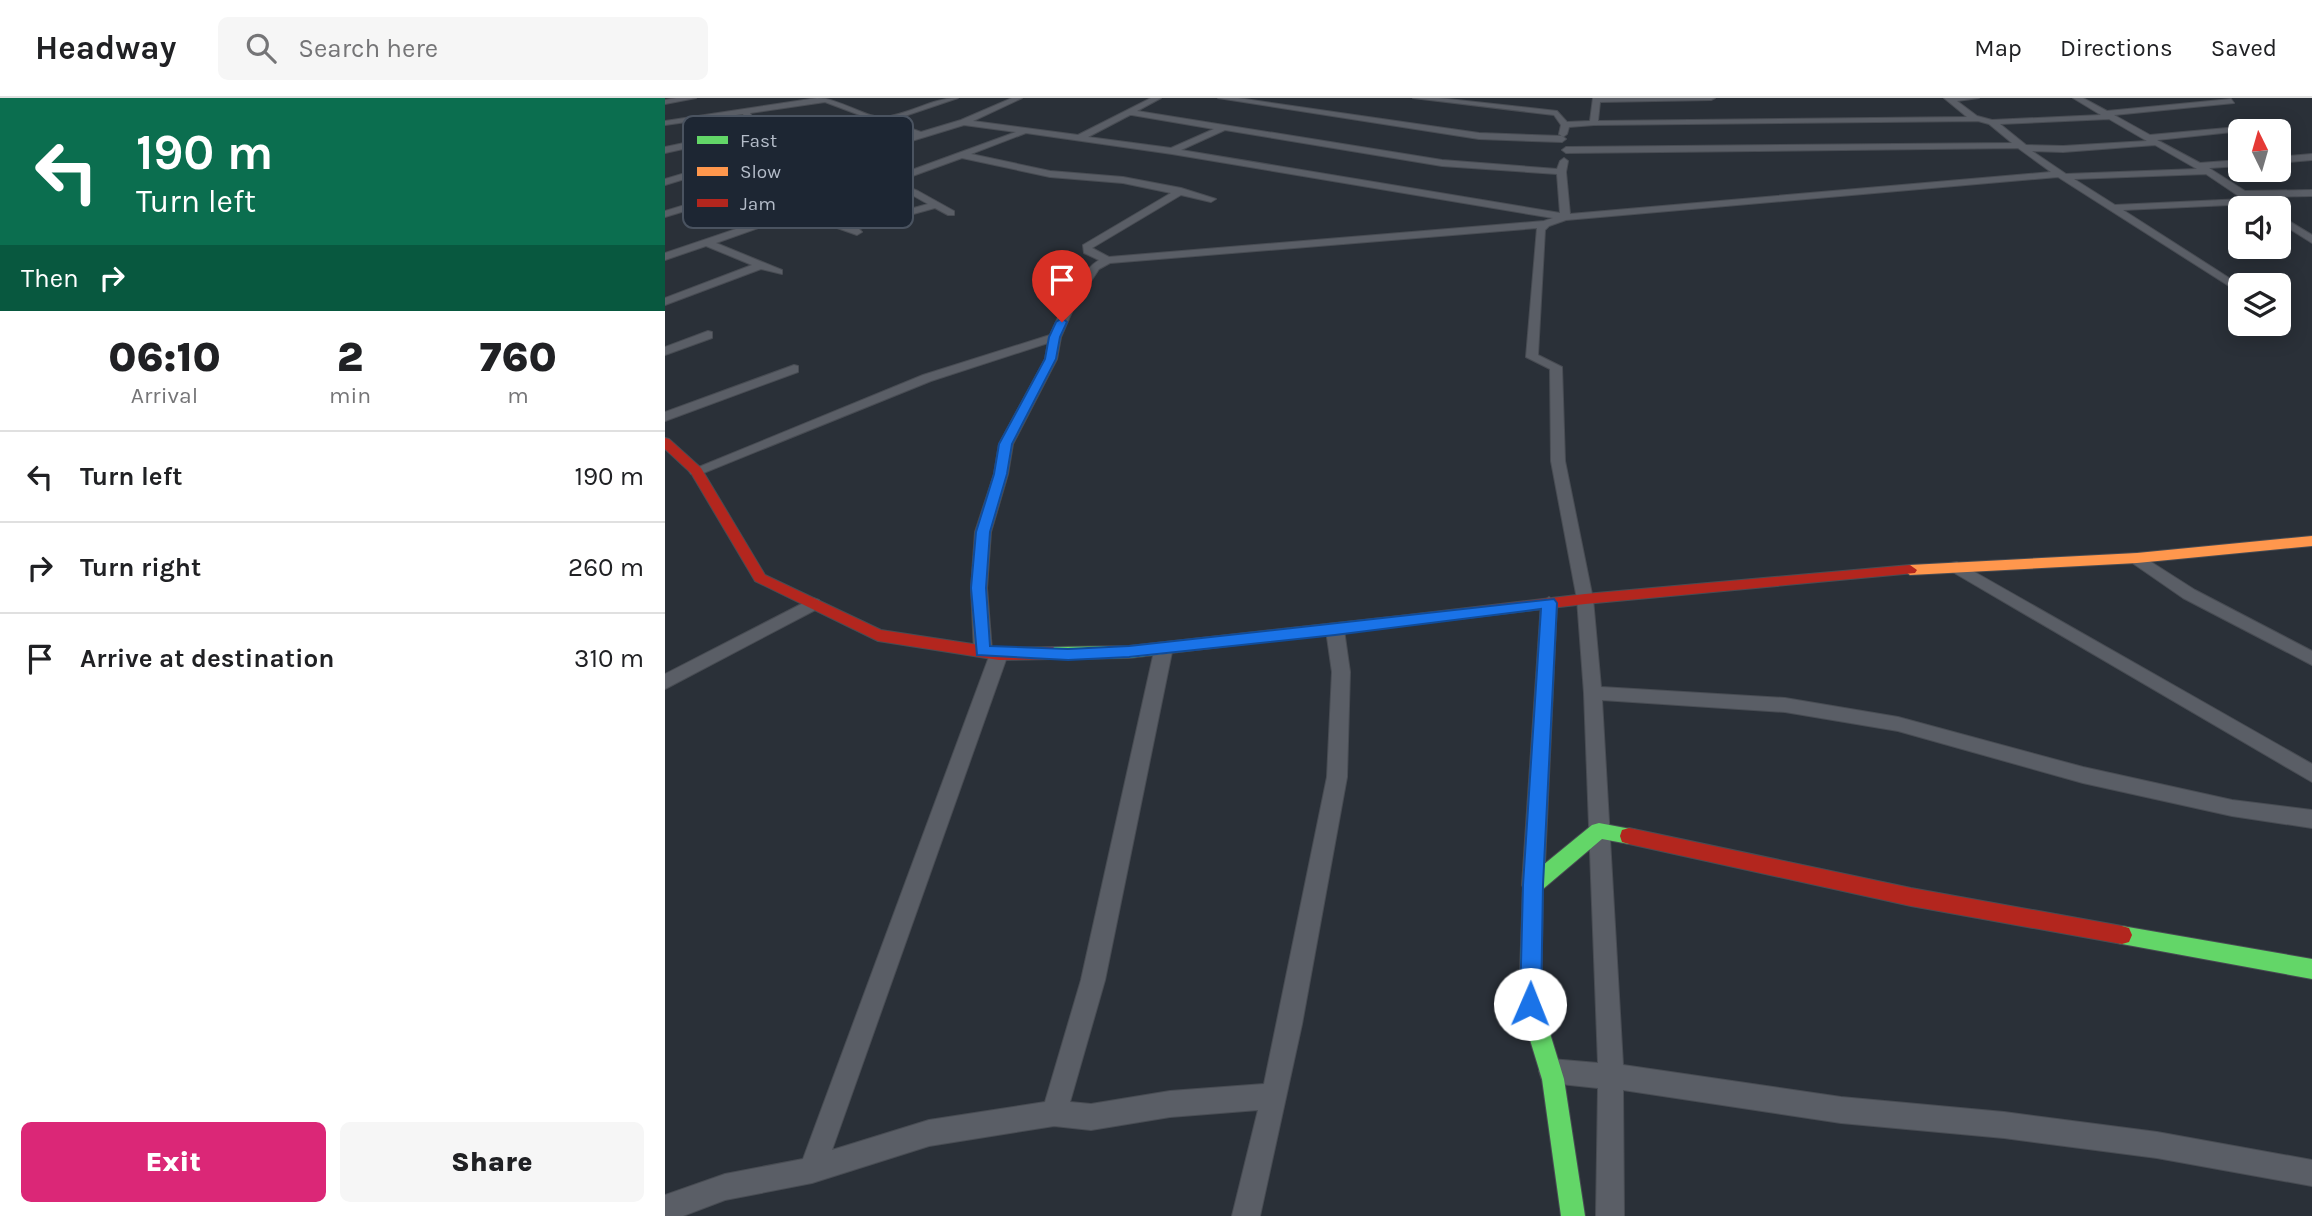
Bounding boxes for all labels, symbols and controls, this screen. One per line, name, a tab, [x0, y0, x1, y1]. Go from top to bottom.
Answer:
search box	[218, 17, 708, 80]
text: Headway	[35, 29, 176, 67]
icon: search	[242, 29, 280, 67]
text: Search here	[298, 33, 438, 64]
text: Map	[1974, 34, 2022, 62]
text: Directions	[2060, 34, 2173, 62]
text: Saved	[2211, 34, 2277, 62]
legend	[683, 116, 913, 228]
north arrow	[2228, 119, 2291, 182]
map controls	[2228, 119, 2291, 336]
text: 190 m	[136, 124, 273, 181]
icon: left	[21, 126, 112, 217]
text: Fast	[740, 130, 777, 152]
text: Slow	[740, 161, 781, 183]
text: Turn left	[136, 183, 256, 220]
text: Jam	[740, 193, 776, 215]
button: sound	[2228, 196, 2291, 259]
pin	[1032, 250, 1092, 322]
icon: right	[93, 259, 131, 297]
icon: arrive	[1043, 261, 1081, 299]
text: Then	[21, 263, 79, 294]
button: layers	[2228, 273, 2291, 336]
text: 06:10	[108, 332, 221, 382]
text: 2	[337, 332, 363, 382]
text: 760	[479, 332, 557, 382]
text: Arrival	[131, 382, 198, 409]
text: min	[329, 382, 371, 409]
text: m	[507, 382, 529, 409]
icon: left	[21, 458, 59, 496]
text: Turn left	[80, 461, 182, 492]
text: 190 m	[574, 461, 644, 492]
icon: right	[21, 549, 59, 587]
text: Turn right	[80, 552, 201, 583]
text: 260 m	[568, 552, 644, 583]
icon: arrive	[21, 640, 59, 678]
text: Arrive at destination	[80, 643, 334, 674]
text: 310 m	[574, 643, 644, 674]
position arrow	[1493, 967, 1567, 1041]
button: Exit	[21, 1122, 326, 1202]
button: Share	[340, 1122, 644, 1202]

